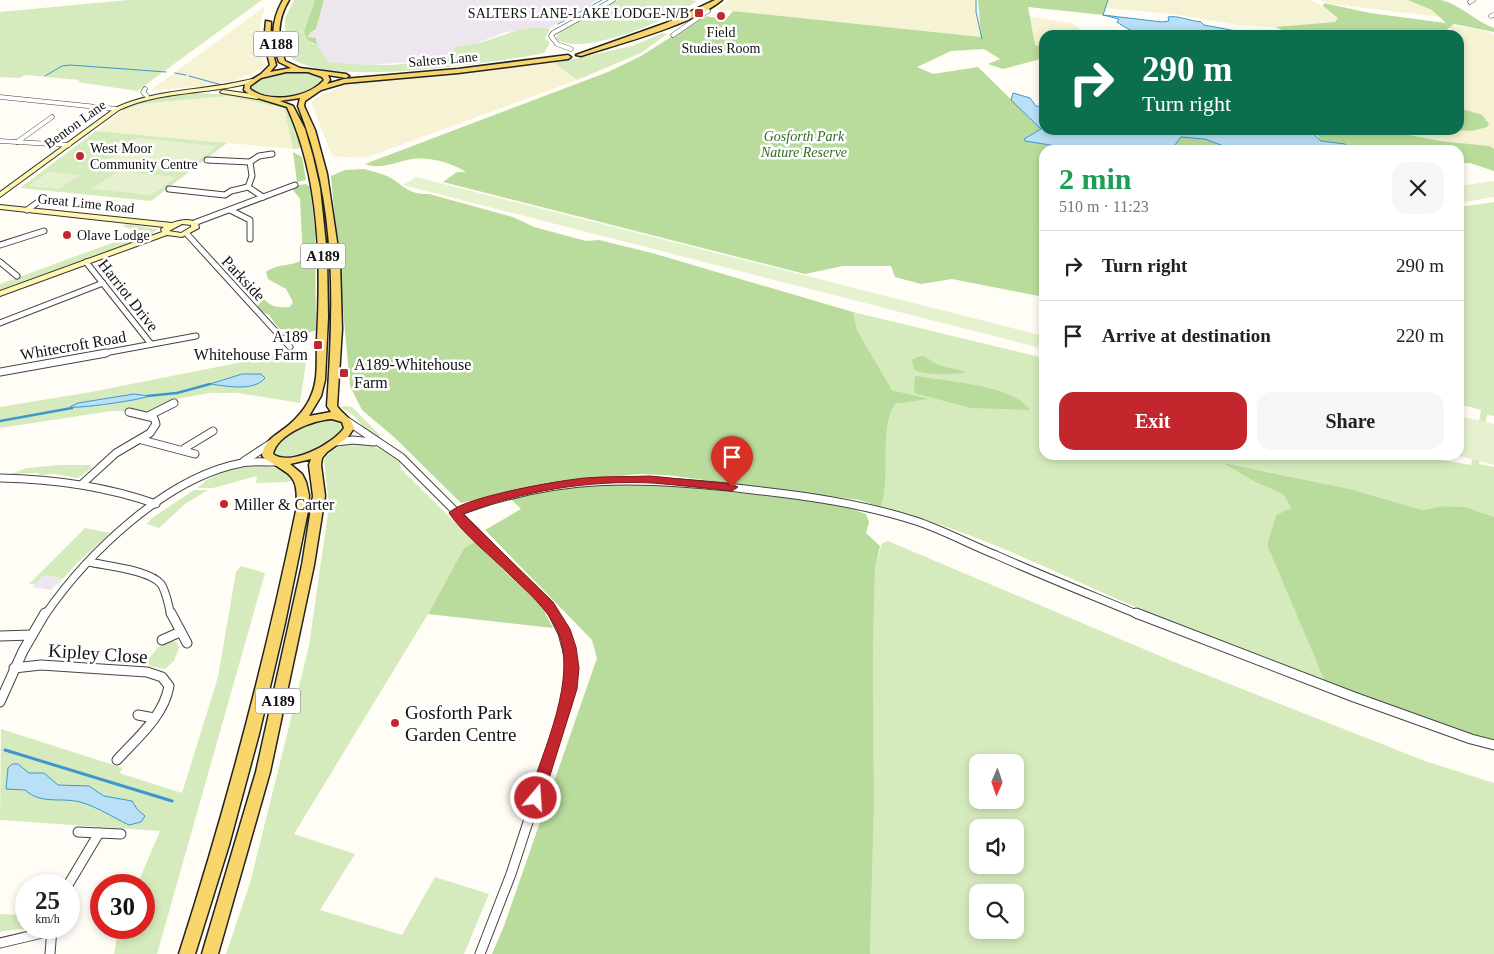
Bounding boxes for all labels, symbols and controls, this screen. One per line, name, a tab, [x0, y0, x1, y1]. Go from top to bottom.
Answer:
place label: SALTERS LANE-LAKE LODGE-N/B	[468, 6, 689, 21]
marker: SALTERS LANE-LAKE LODGE-N/B	[693, 7, 705, 19]
marker: Field Studies Room	[715, 10, 727, 22]
place label: Field Studies Room	[682, 25, 761, 56]
road number: A188	[254, 32, 298, 56]
street label: Salters Lane	[408, 49, 478, 70]
icon: right	[1059, 50, 1124, 115]
text: 290 m	[1142, 50, 1232, 89]
text: Turn right	[1142, 91, 1231, 116]
street label: Benton Lane	[42, 97, 109, 152]
park label: Gosforth Park Nature Reserve	[760, 129, 847, 160]
place label: West Moor Community Centre	[90, 141, 198, 172]
marker: West Moor Community Centre	[74, 150, 86, 162]
text: 2 min	[1059, 162, 1132, 195]
button: close	[1392, 162, 1444, 214]
street label: Great Lime Road	[37, 191, 135, 216]
text: 510 m · 11:23	[1059, 198, 1149, 215]
place label: Olave Lodge	[77, 228, 150, 243]
marker: Olave Lodge	[61, 229, 73, 241]
road number: A189	[300, 244, 346, 268]
street label: Parkside	[219, 252, 269, 304]
icon: right	[1059, 252, 1087, 280]
text: Turn right	[1102, 255, 1187, 276]
text: 290 m	[1396, 255, 1444, 276]
street label: Harriot Drive	[95, 256, 162, 335]
icon: arrive	[1059, 322, 1087, 350]
text: Arrive at destination	[1102, 325, 1271, 346]
text: 220 m	[1396, 325, 1444, 346]
street label: Whitecroft Road	[19, 328, 127, 363]
place label: A189 Whitehouse Farm	[194, 328, 309, 363]
marker: A189 Whitehouse Farm	[312, 339, 324, 351]
place label: A189-Whitehouse Farm	[354, 356, 471, 391]
marker: A189-Whitehouse Farm	[338, 367, 350, 379]
button: Exit	[1059, 392, 1247, 450]
button: Share	[1257, 392, 1444, 450]
pin	[711, 436, 753, 487]
icon: arrive	[718, 443, 746, 471]
place label: Miller & Carter	[234, 496, 335, 513]
marker: Miller & Carter	[218, 498, 230, 510]
street label: Kipley Close	[47, 640, 148, 667]
road number: A189	[256, 688, 300, 714]
place label: Gosforth Park Garden Centre	[405, 702, 516, 745]
marker: Gosforth Park Garden Centre	[389, 717, 401, 729]
north arrow	[969, 754, 1024, 809]
map controls	[969, 754, 1024, 939]
position arrow	[509, 771, 561, 823]
button: sound	[969, 819, 1024, 874]
speed limit sign: 30	[90, 874, 155, 939]
button: search	[969, 884, 1024, 939]
text: 25	[35, 887, 60, 914]
text: km/h	[35, 912, 60, 926]

